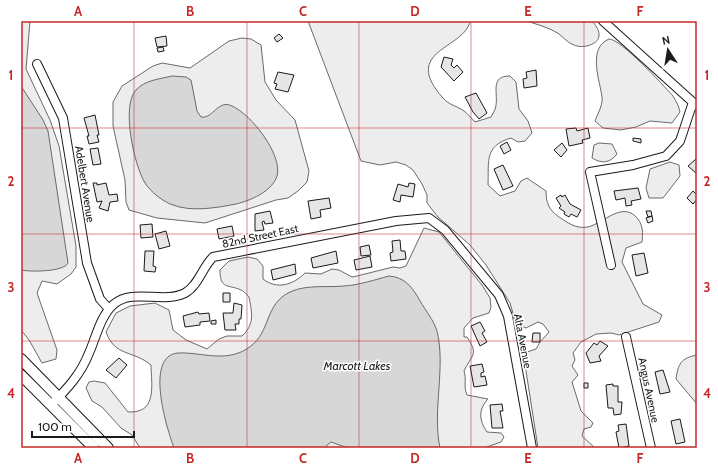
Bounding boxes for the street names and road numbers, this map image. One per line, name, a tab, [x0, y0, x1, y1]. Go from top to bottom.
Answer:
street label: Adelbert Avenue	[72, 145, 98, 224]
street label: 82nd Street East	[221, 221, 300, 251]
street label: Alta Avenue	[511, 312, 535, 370]
street label: Angus Avenue	[635, 356, 663, 424]

